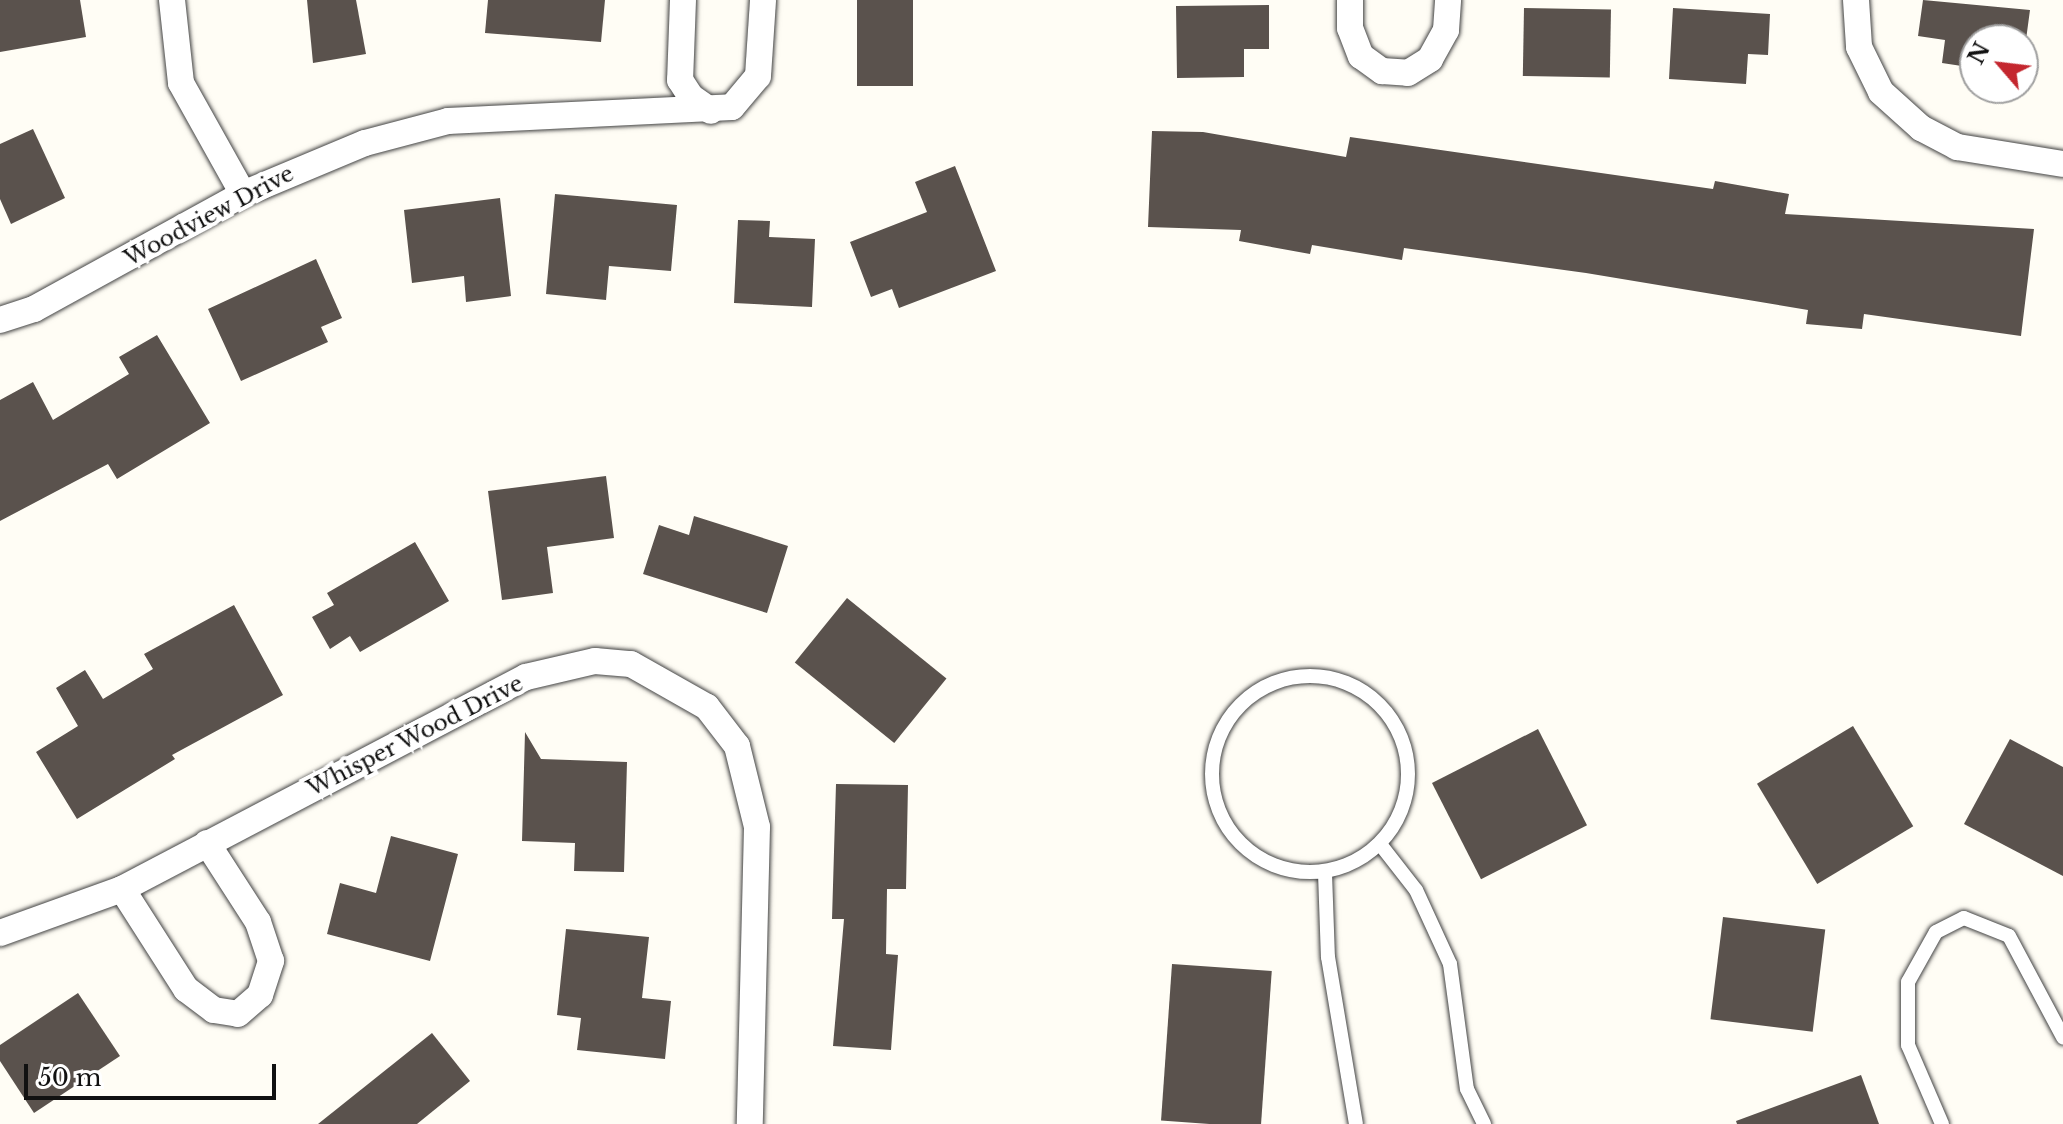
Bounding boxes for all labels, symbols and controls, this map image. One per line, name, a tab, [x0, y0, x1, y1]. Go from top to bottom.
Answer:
north arrow	[1959, 24, 2039, 104]
text: N	[1962, 38, 1996, 69]
street label: Woodview Drive	[119, 160, 299, 272]
street label: Whisper Wood Drive	[302, 670, 528, 802]
scale bar	[28, 1048, 280, 1098]
text: 50 m	[38, 1063, 101, 1092]

